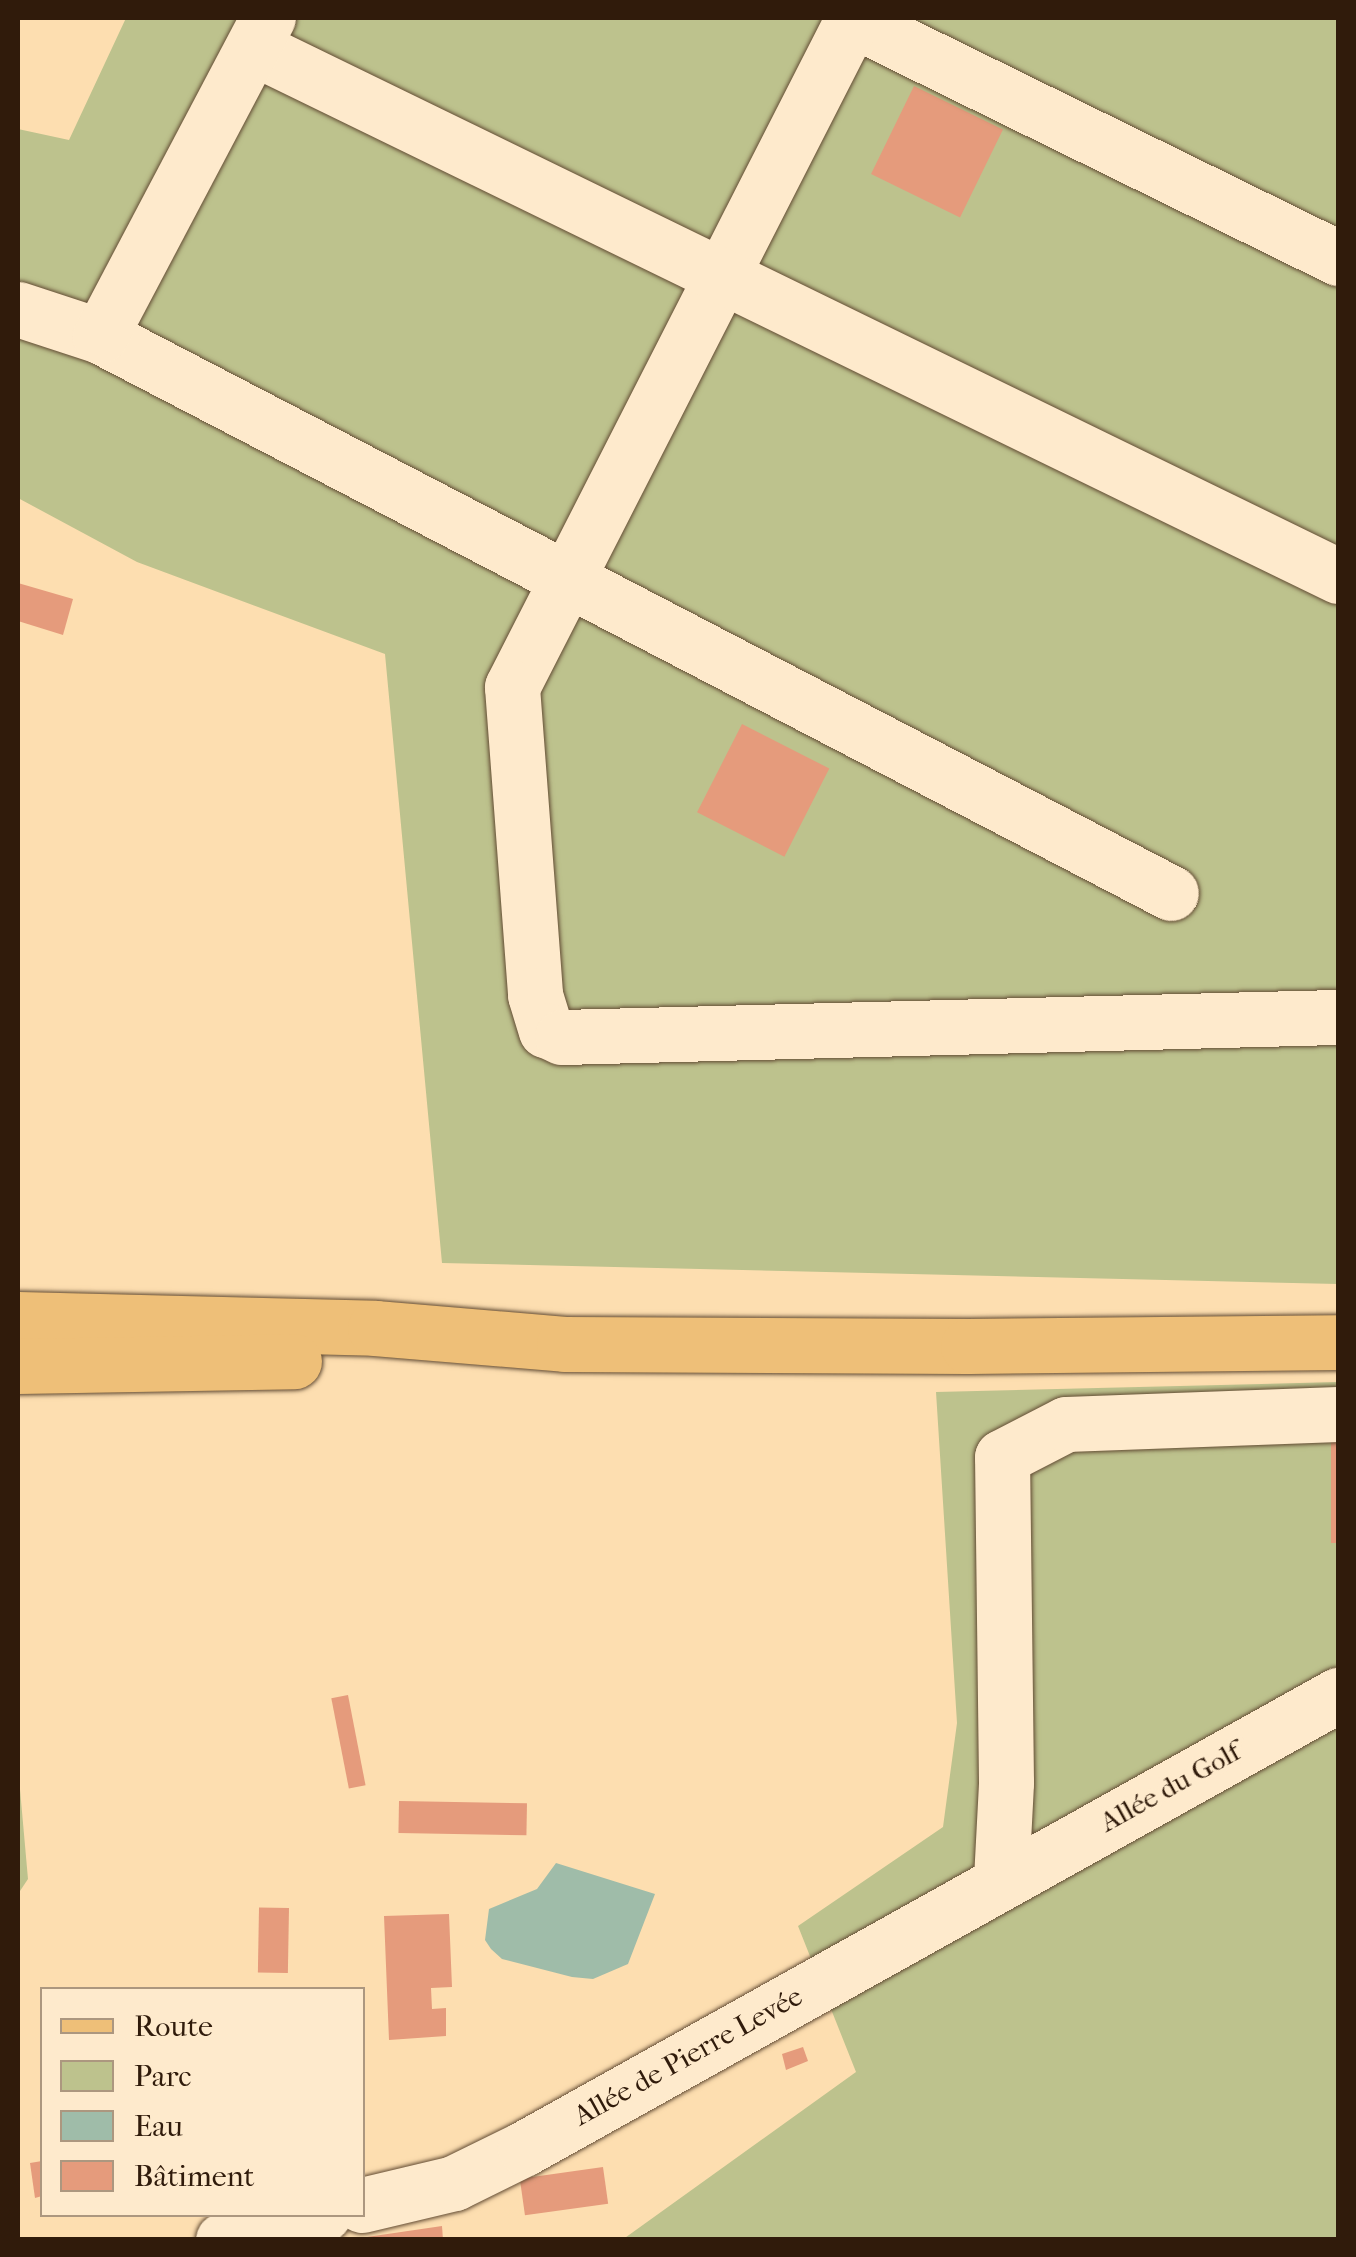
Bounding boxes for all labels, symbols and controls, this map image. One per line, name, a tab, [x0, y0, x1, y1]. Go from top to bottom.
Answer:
street label: Allée du Golf	[1094, 1735, 1246, 1839]
street label: Allée de Pierre Levée	[568, 1979, 808, 2133]
legend	[40, 1987, 365, 2217]
text: Route	[134, 2009, 213, 2044]
text: Parc	[134, 2059, 192, 2094]
text: Eau	[134, 2109, 183, 2144]
text: Bâtiment	[134, 2159, 255, 2194]

